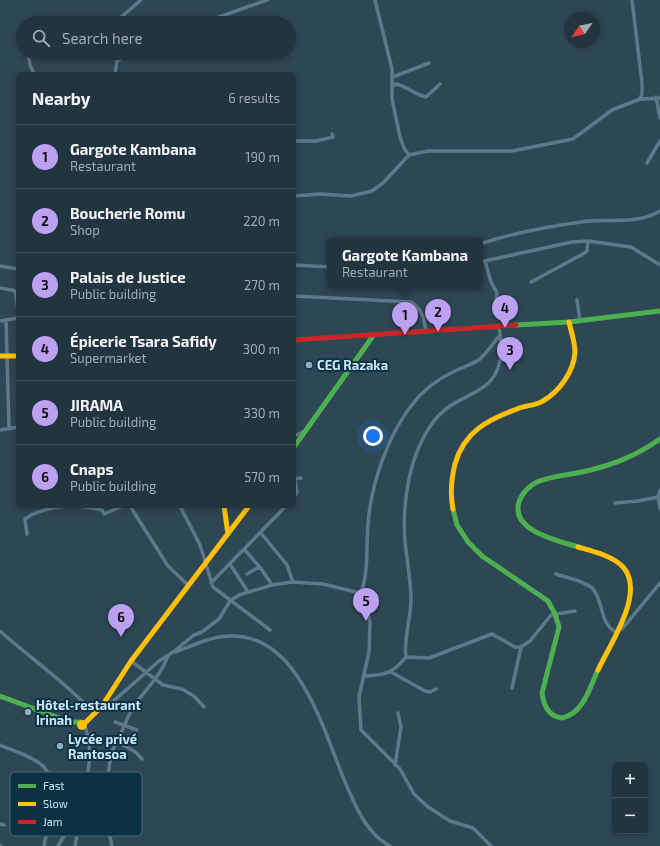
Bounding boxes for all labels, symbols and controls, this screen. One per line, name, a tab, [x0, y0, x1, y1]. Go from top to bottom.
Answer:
north arrow	[564, 12, 600, 48]
search box	[16, 16, 296, 60]
icon: search	[30, 27, 52, 49]
text: Search here	[62, 29, 143, 47]
text: Nearby	[32, 88, 90, 108]
text: 6 results	[228, 90, 280, 106]
text: Gargote Kambana	[70, 140, 196, 158]
text: 1	[42, 149, 48, 165]
text: 190 m	[245, 149, 280, 165]
text: Restaurant	[70, 158, 136, 174]
text: Boucherie Romu	[70, 204, 185, 222]
text: 2	[41, 213, 49, 229]
text: 220 m	[243, 213, 280, 229]
text: Shop	[70, 222, 100, 238]
popup	[327, 237, 483, 289]
text: Gargote Kambana	[342, 246, 468, 264]
text: Restaurant	[342, 264, 408, 280]
text: Palais de Justice	[70, 268, 186, 286]
text: 3	[41, 277, 49, 293]
text: 270 m	[244, 277, 280, 293]
text: Public building	[70, 286, 156, 302]
pin: 4	[492, 295, 518, 328]
pin: 2	[425, 299, 451, 332]
pin: 1	[392, 302, 418, 335]
text: Épicerie Tsara Safidy	[70, 332, 217, 350]
pin: 3	[497, 337, 523, 370]
text: 4	[41, 341, 49, 357]
text: 300 m	[243, 341, 280, 357]
text: Supermarket	[70, 350, 147, 366]
place label: CEG Razaka	[317, 357, 388, 373]
marker: CEG Razaka	[304, 360, 314, 370]
text: JIRAMA	[70, 396, 123, 414]
text: 5	[41, 405, 49, 421]
text: 330 m	[243, 405, 280, 421]
text: Public building	[70, 414, 156, 430]
your location	[363, 426, 383, 446]
text: Cnaps	[70, 460, 113, 478]
text: 6	[41, 469, 49, 485]
text: 570 m	[244, 469, 280, 485]
text: Public building	[70, 478, 156, 494]
pin: 5	[353, 588, 379, 621]
pin: 6	[108, 604, 134, 637]
place label: Hôtel-restaurant Irinah	[36, 697, 142, 728]
marker: Hôtel-restaurant Irinah	[23, 707, 33, 717]
place label: Lycée privé Rantosoa	[68, 731, 137, 762]
marker: Lycée privé Rantosoa	[55, 741, 65, 751]
map controls	[612, 762, 648, 834]
button: +	[612, 762, 648, 798]
legend	[10, 772, 142, 836]
text: Fast	[43, 779, 65, 792]
text: Slow	[43, 797, 68, 810]
button: −	[612, 798, 648, 834]
text: Jam	[43, 815, 62, 828]

